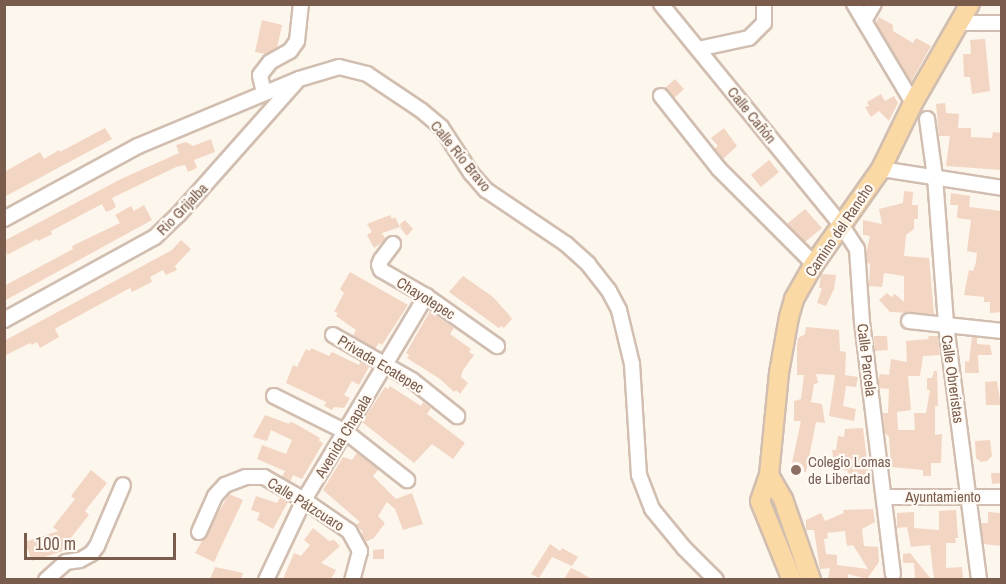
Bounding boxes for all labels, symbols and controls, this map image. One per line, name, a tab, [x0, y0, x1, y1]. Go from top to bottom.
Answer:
street label: Calle Cañón	[724, 83, 780, 147]
street label: Calle Río Bravo	[427, 117, 495, 195]
street label: Rio Grijalba	[153, 179, 211, 239]
street label: Camino del Rancho	[801, 180, 877, 280]
street label: Chayotepec	[393, 273, 459, 323]
street label: Calle Parcela	[854, 323, 880, 397]
street label: Privada Ecatepec	[335, 331, 427, 397]
street label: Calle Obreristas	[938, 334, 968, 424]
street label: Avenida Chapala	[311, 391, 375, 481]
place label: Colegio Lomas de Libertad	[808, 452, 891, 487]
marker: Colegio Lomas de Libertad	[789, 463, 803, 477]
street label: Calle Pátzcuaro	[264, 473, 348, 535]
street label: Ayuntamiento	[905, 488, 981, 506]
scale bar	[27, 521, 178, 559]
text: 100 m	[35, 531, 76, 556]

